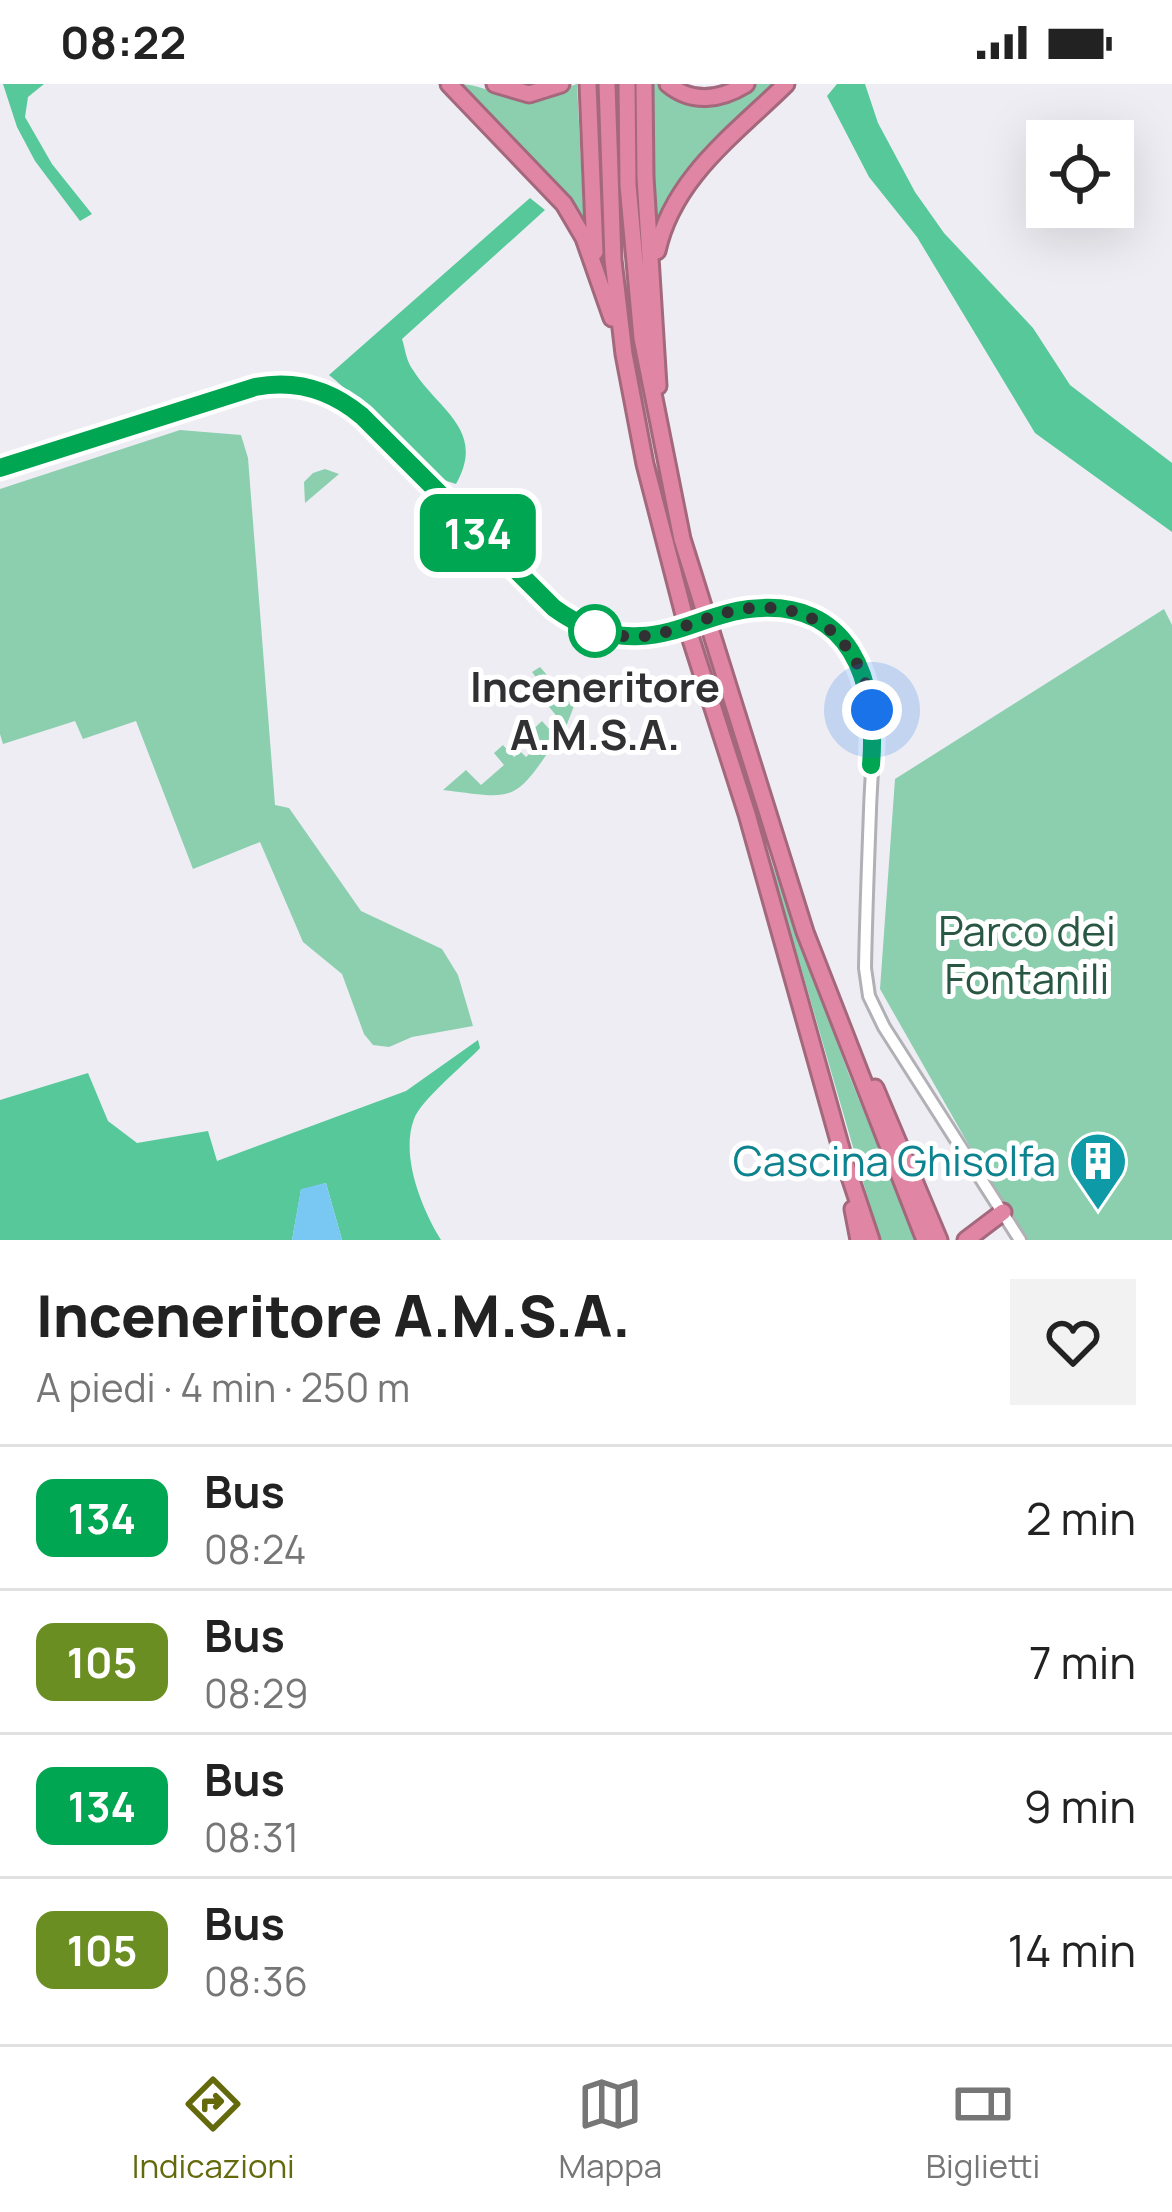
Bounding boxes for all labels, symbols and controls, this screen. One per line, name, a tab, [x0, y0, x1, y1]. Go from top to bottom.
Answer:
text: 08:22	[60, 11, 186, 73]
map controls	[1026, 120, 1134, 228]
button: locate	[1026, 120, 1134, 228]
line badge: 134	[409, 494, 547, 572]
text: 134	[444, 504, 512, 562]
marker: Inceneritore A.M.S.A.	[570, 606, 620, 656]
place label: Inceneritore A.M.S.A.	[470, 657, 720, 763]
your location	[842, 680, 902, 740]
park label: Parco dei Fontanili	[938, 901, 1116, 1007]
building icon: Cascina Ghisolfa	[1067, 1130, 1129, 1212]
place label: Cascina Ghisolfa	[733, 1131, 1056, 1189]
text: Inceneritore A.M.S.A.	[36, 1276, 630, 1354]
button: heart	[1010, 1279, 1136, 1405]
text: A piedi · 4 min · 250 m	[36, 1360, 410, 1414]
text: Bus	[204, 1460, 285, 1522]
text: 2 min	[1026, 1487, 1136, 1549]
text: 134	[68, 1489, 136, 1547]
text: 08:24	[204, 1522, 307, 1576]
text: Bus	[204, 1604, 285, 1666]
text: 7 min	[1029, 1631, 1136, 1693]
text: 105	[67, 1633, 137, 1691]
text: 08:29	[204, 1666, 309, 1720]
text: Bus	[204, 1748, 285, 1810]
text: 9 min	[1024, 1775, 1136, 1837]
text: 134	[68, 1777, 136, 1835]
text: 08:31	[204, 1810, 299, 1864]
text: Bus	[204, 1892, 285, 1954]
text: 14 min	[1008, 1919, 1136, 1981]
text: 105	[67, 1921, 137, 1979]
text: 08:36	[204, 1954, 308, 2008]
tab: Indicazioni	[132, 2071, 295, 2188]
tab: Mappa	[559, 2071, 662, 2188]
tab: Biglietti	[926, 2071, 1040, 2188]

